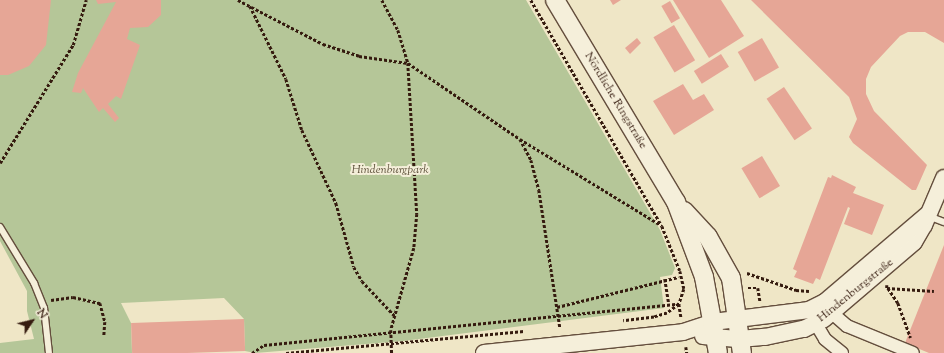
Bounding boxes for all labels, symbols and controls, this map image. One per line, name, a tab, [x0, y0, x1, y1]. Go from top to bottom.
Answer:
street label: Nördliche Ringstraße	[581, 50, 649, 152]
park label: Hindenburgpark	[351, 164, 429, 178]
street label: Hindenburgstraße	[815, 256, 897, 326]
north arrow	[12, 301, 52, 341]
text: N	[33, 306, 51, 322]

